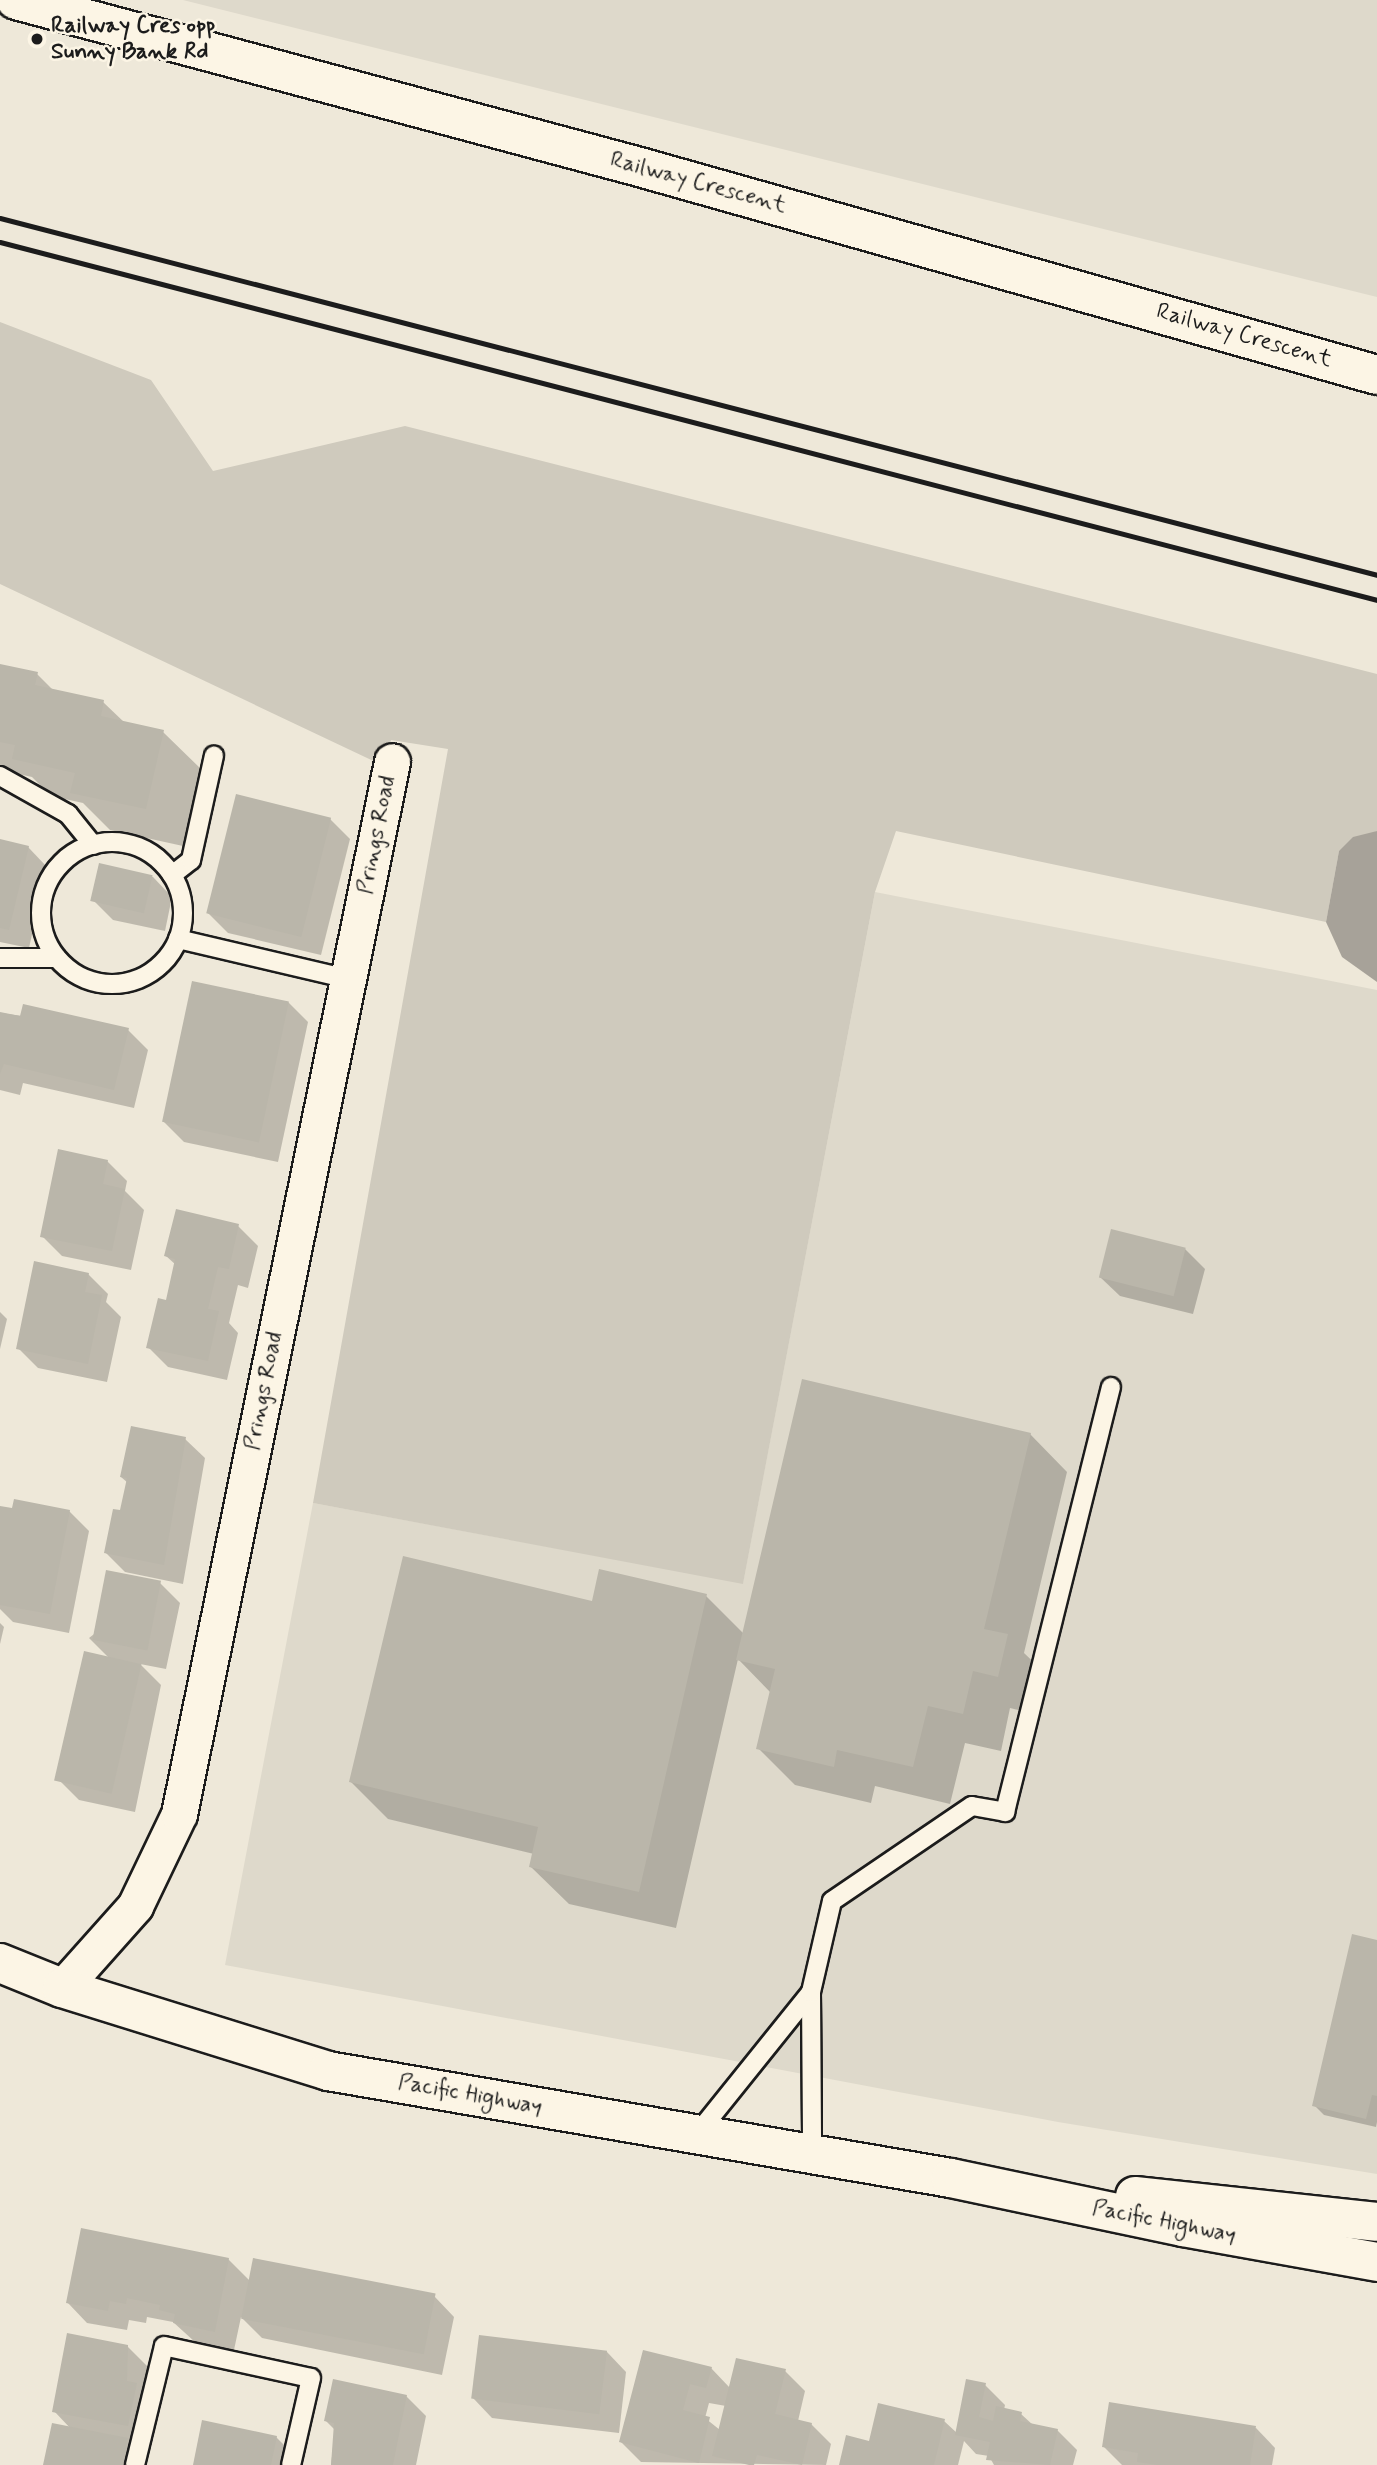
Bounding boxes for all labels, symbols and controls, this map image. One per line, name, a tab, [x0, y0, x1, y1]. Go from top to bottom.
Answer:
place label: Railway Cres opp Sunny Bank Rd	[51, 12, 216, 66]
marker: Railway Cres opp Sunny Bank Rd	[29, 31, 45, 47]
street label: Railway Crescent	[611, 147, 785, 219]
street label: Railway Crescent	[1157, 299, 1331, 373]
street label: Prings Road	[352, 774, 402, 896]
street label: Prings Road	[239, 1330, 289, 1452]
street label: Pacific Highway	[395, 2069, 545, 2121]
street label: Pacific Highway	[1089, 2194, 1239, 2250]

